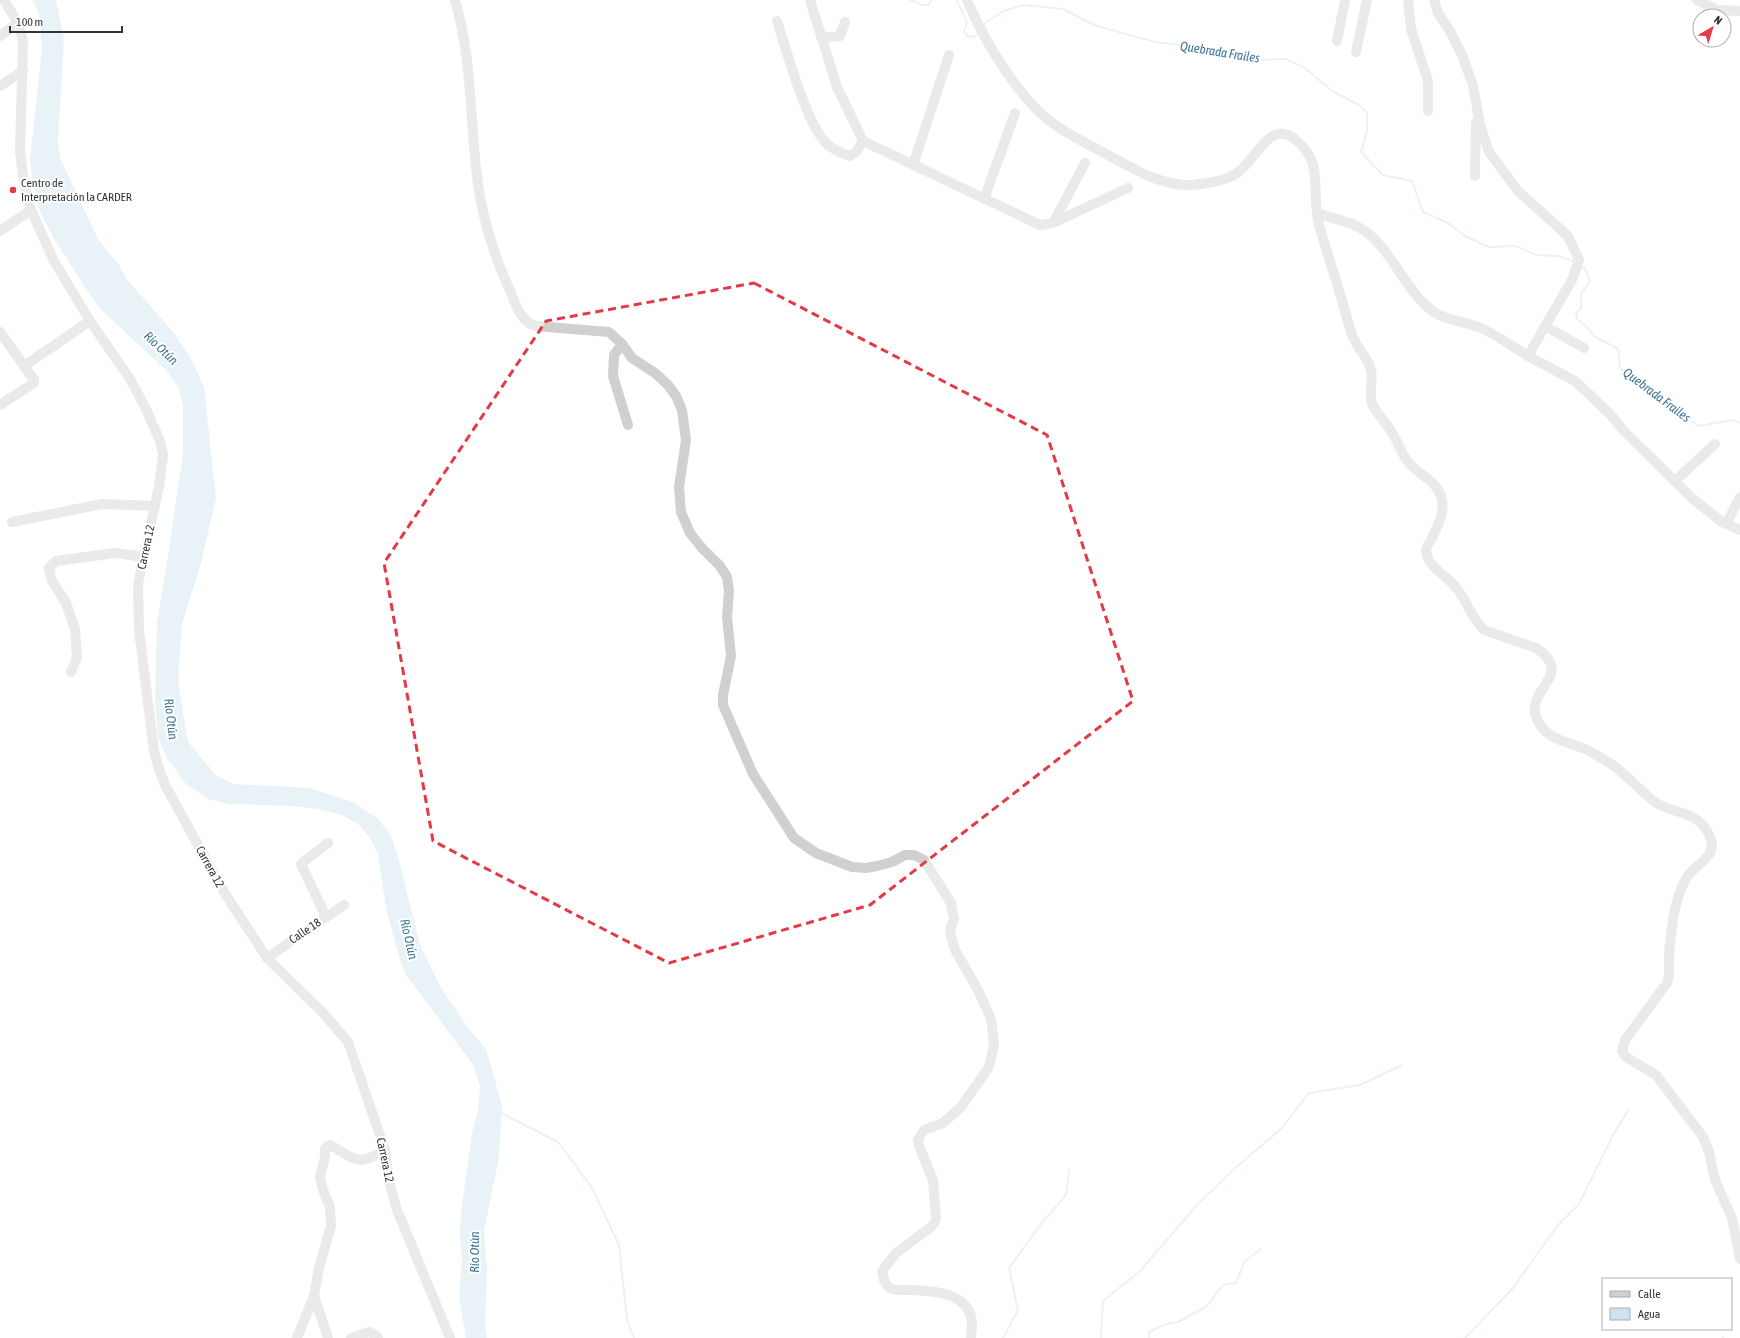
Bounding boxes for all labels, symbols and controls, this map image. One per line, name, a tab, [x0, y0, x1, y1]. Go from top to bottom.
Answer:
scale bar	[10, 8, 122, 34]
north arrow	[1692, 8, 1732, 48]
text: N	[1712, 13, 1724, 27]
text: 100 m	[16, 15, 43, 29]
water label: Quebrada Frailes	[1179, 38, 1261, 66]
place label: Centro de Interpretación la CARDER	[21, 176, 132, 204]
marker: Centro de Interpretación la CARDER	[8, 185, 18, 195]
water label: Río Otún	[141, 328, 182, 368]
water label: Quebrada Frailes	[1620, 365, 1694, 425]
street label: Carrera 12	[134, 523, 158, 571]
water label: Río Otún	[161, 698, 181, 741]
street label: Carrera 12	[193, 844, 227, 890]
street label: Calle 18	[286, 915, 324, 947]
water label: Río Otún	[397, 917, 421, 961]
street label: Carrera 12	[373, 1136, 397, 1184]
water label: Río Otún	[467, 1231, 482, 1273]
legend	[1602, 1278, 1732, 1330]
text: Calle	[1638, 1287, 1661, 1301]
text: Agua	[1638, 1307, 1660, 1321]

